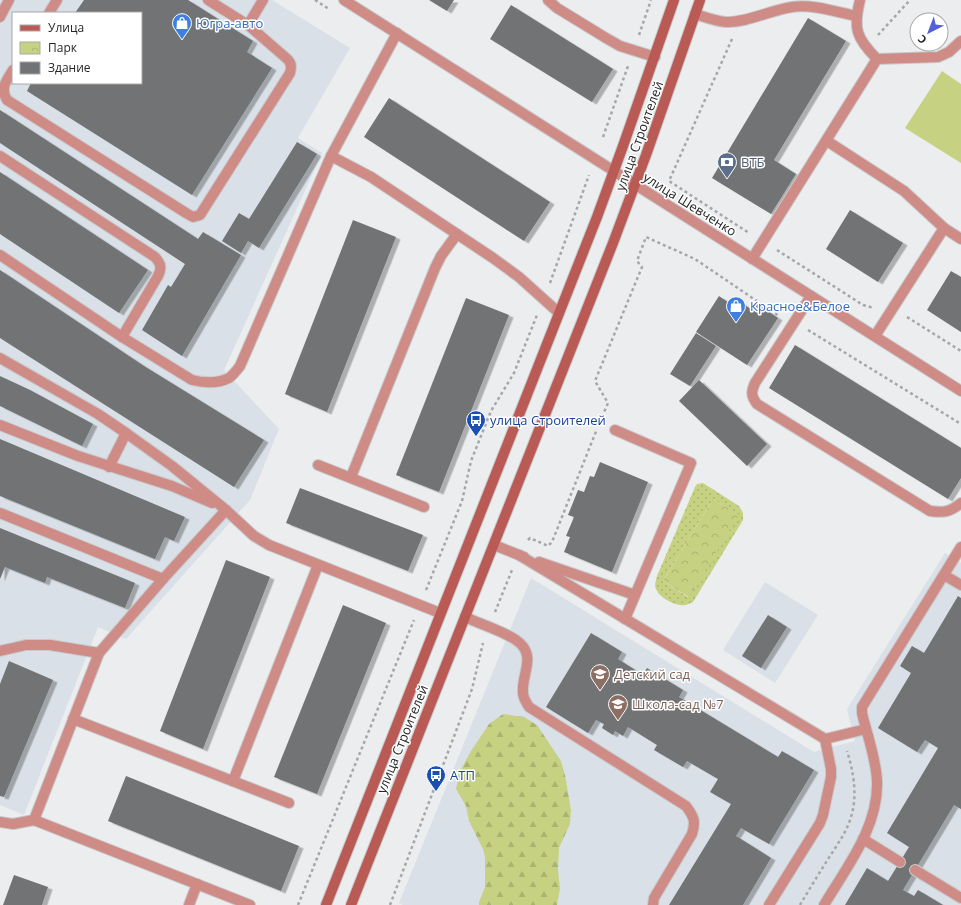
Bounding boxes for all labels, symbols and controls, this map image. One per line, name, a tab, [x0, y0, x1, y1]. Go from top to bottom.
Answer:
legend	[12, 12, 142, 84]
shop icon: Югра-авто	[171, 12, 193, 40]
north arrow	[909, 12, 949, 52]
place label: Югра-авто	[196, 14, 263, 32]
text: Улица	[48, 19, 84, 36]
text: С	[914, 32, 930, 48]
text: Парк	[48, 39, 78, 56]
text: Здание	[48, 59, 91, 76]
street label: улица Строителей	[611, 79, 667, 193]
bank icon: ВТБ	[716, 151, 738, 179]
place label: ВТБ	[741, 153, 765, 171]
street label: улица Шевченко	[640, 168, 740, 240]
shop icon: Красное&Белое	[725, 295, 747, 323]
place label: Красное&Белое	[750, 297, 850, 315]
bus stop icon: улица Строителей	[465, 409, 487, 437]
place label: улица Строителей	[490, 411, 606, 429]
school or university icon: Детский сад	[589, 663, 611, 691]
place label: Детский сад	[614, 665, 691, 683]
street label: улица Строителей	[372, 682, 432, 796]
school or university icon: Школа-сад №7	[607, 693, 629, 721]
place label: Школа-сад №7	[632, 695, 724, 713]
bus stop icon: АТП	[425, 764, 447, 792]
place label: АТП	[450, 766, 475, 784]

